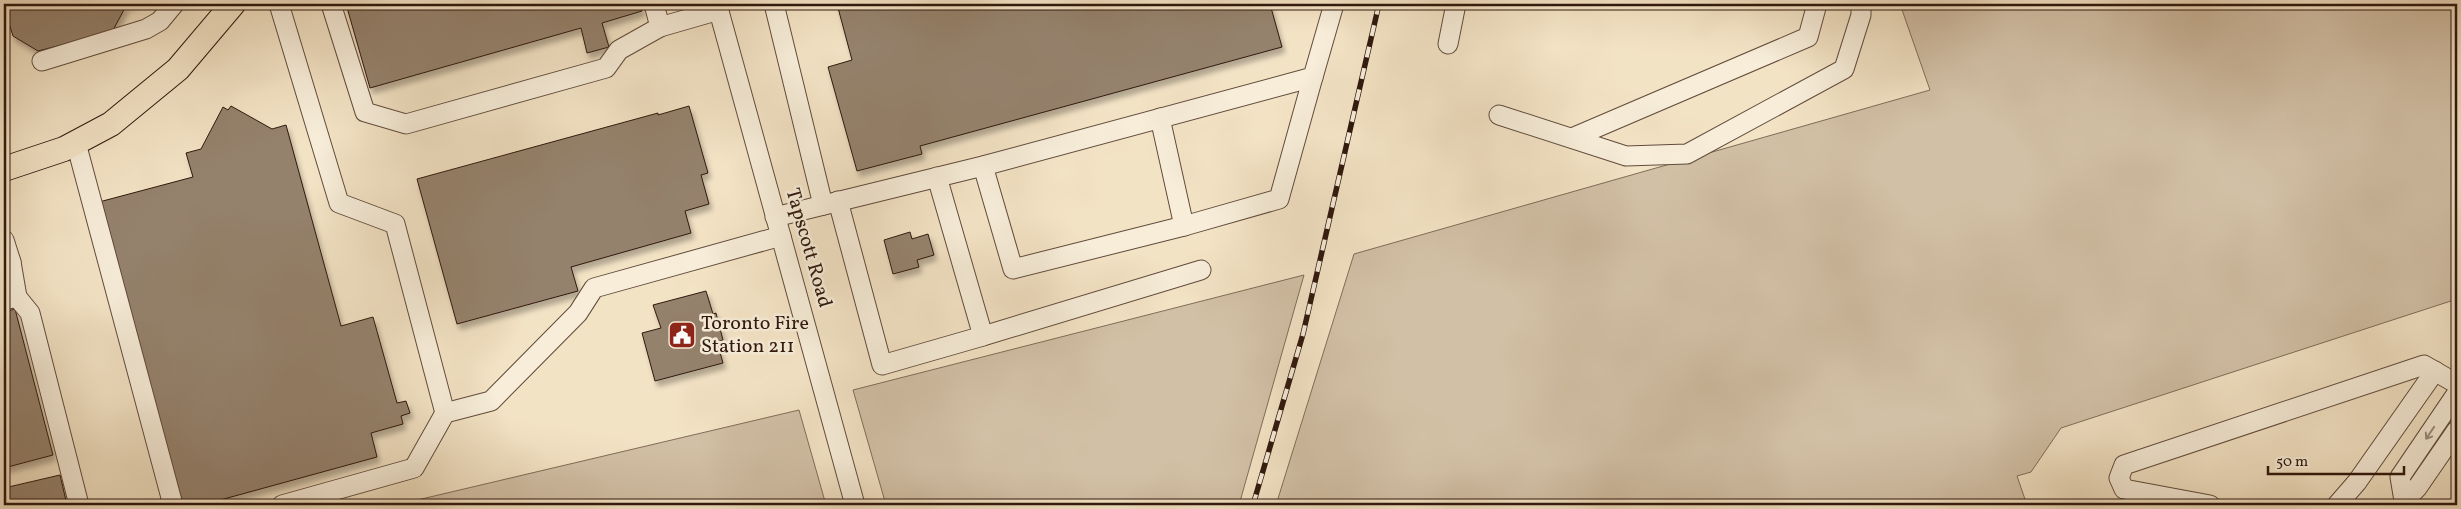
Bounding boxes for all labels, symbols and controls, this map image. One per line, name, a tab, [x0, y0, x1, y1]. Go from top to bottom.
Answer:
street label: Tapscott Road	[778, 185, 838, 311]
place label: Toronto Fire Station 211	[701, 310, 809, 361]
public building icon: Toronto Fire Station 211	[667, 320, 697, 350]
one-way arrow	[2425, 426, 2435, 440]
scale bar	[2268, 444, 2405, 476]
text: 50 m	[2276, 452, 2308, 473]

